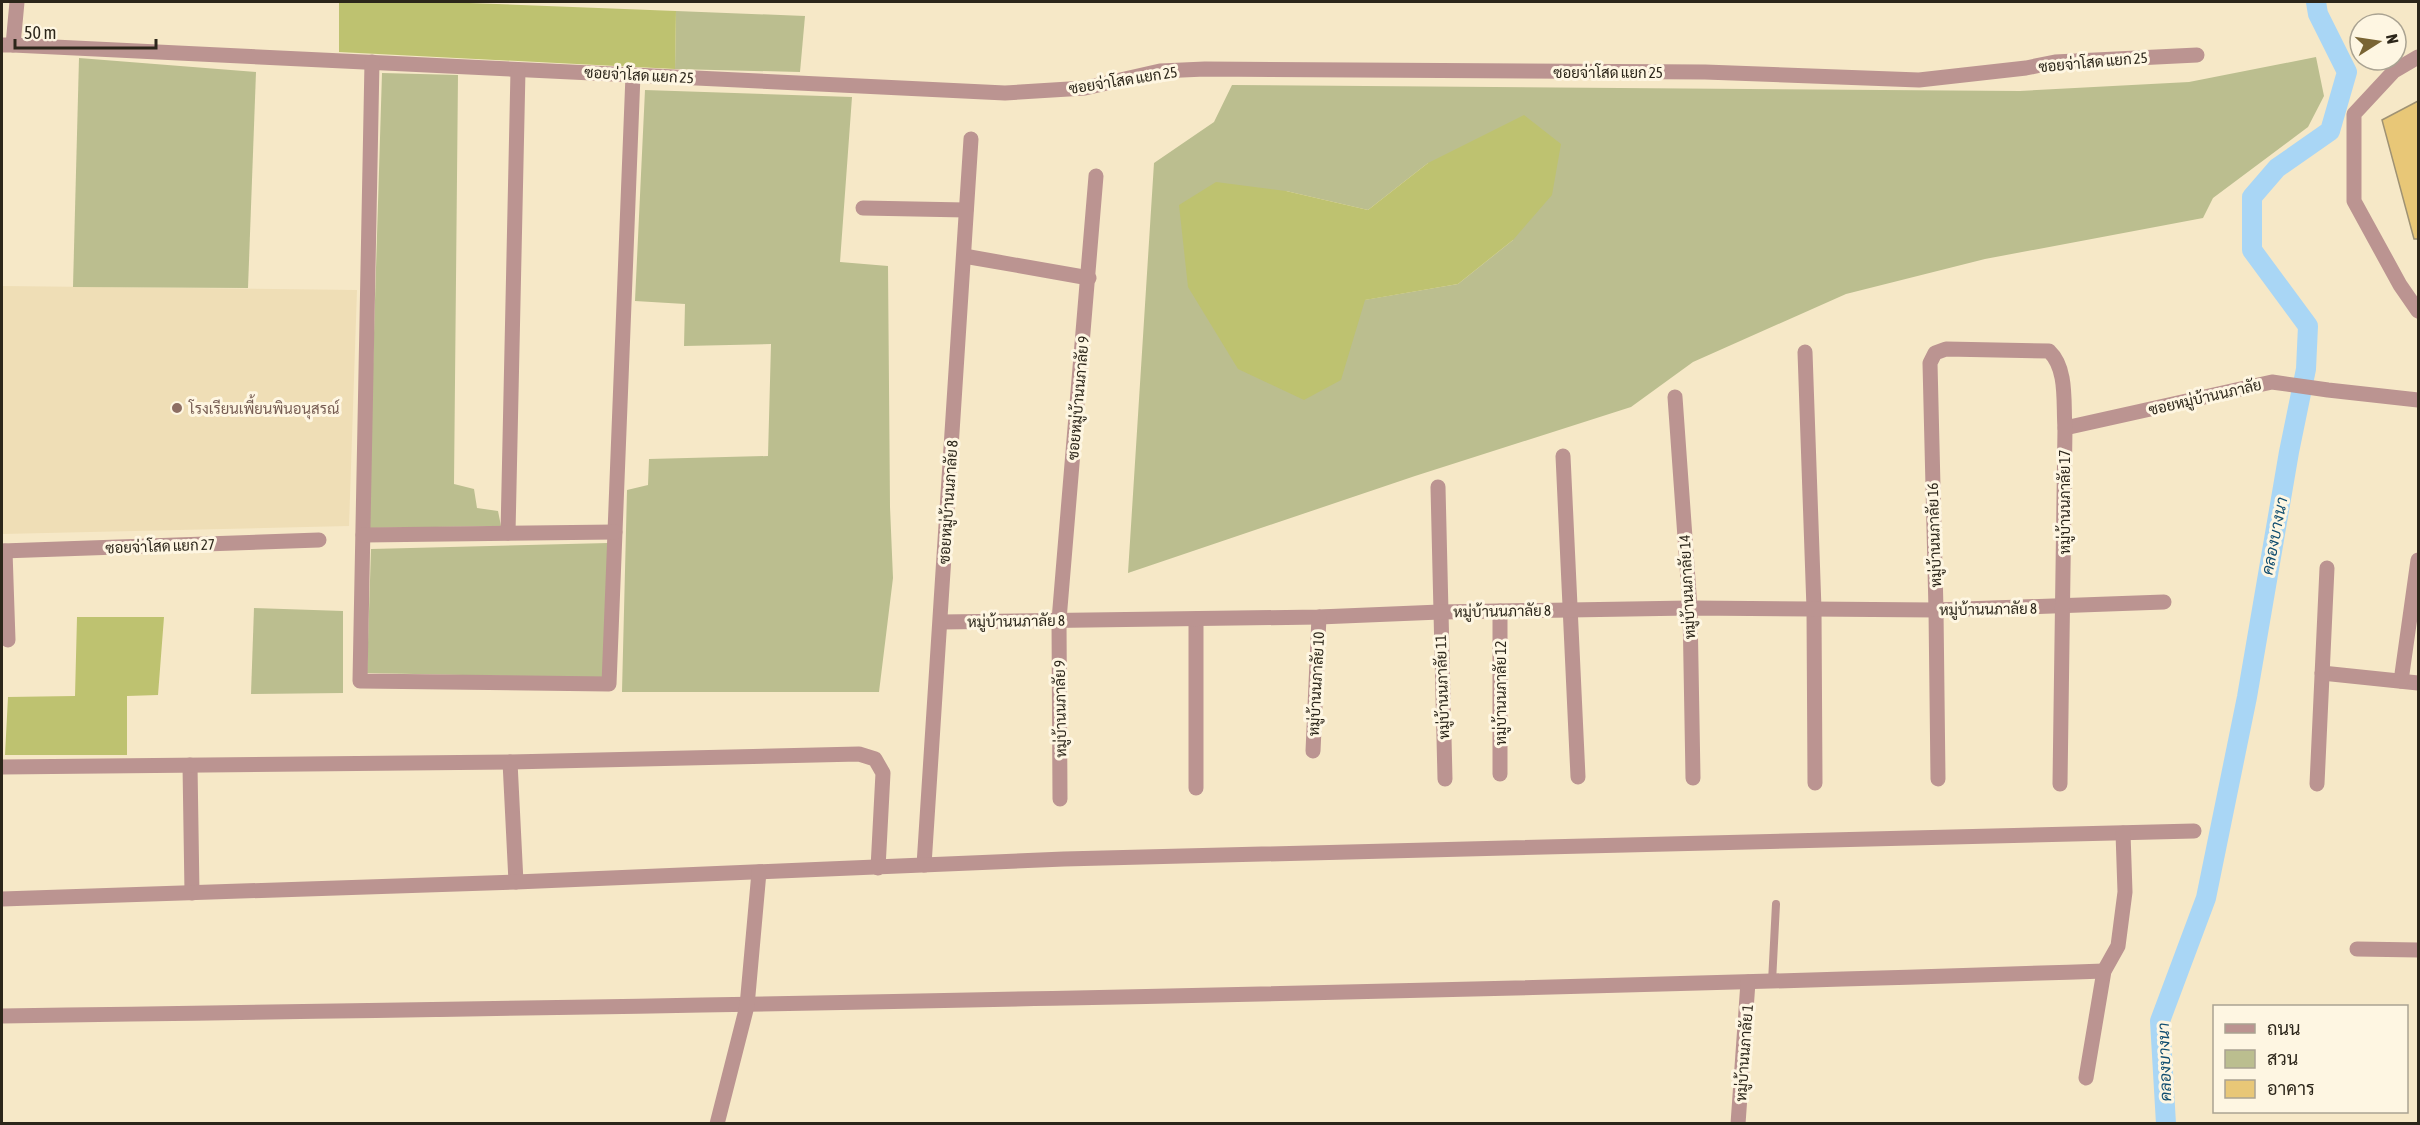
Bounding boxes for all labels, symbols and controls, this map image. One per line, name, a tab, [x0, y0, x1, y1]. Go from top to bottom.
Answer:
scale bar	[15, 12, 156, 50]
north arrow	[2348, 12, 2408, 72]
text: 50 m	[24, 22, 56, 43]
text: N	[2383, 32, 2402, 45]
street label: ซอยจ่าโสด แยก 25	[2038, 48, 2148, 75]
street label: ซอยจ่าโสด แยก 25	[1067, 62, 1178, 97]
street label: ซอยจ่าโสด แยก 25	[584, 63, 694, 86]
street label: ซอยจ่าโสด แยก 25	[1553, 63, 1663, 81]
street label: ซอยหมู่บ้านนภาลัย 9	[1063, 335, 1094, 461]
street label: ซอยหมู่บ้านนภาลัย	[2147, 375, 2264, 420]
place label: โรงเรียนเพี้ยนพินอนุสรณ์	[188, 394, 340, 420]
marker: โรงเรียนเพี้ยนพินอนุสรณ์	[170, 401, 184, 415]
street label: ซอยหมู่บ้านนภาลัย 8	[934, 439, 963, 565]
street label: หมู่บ้านนภาลัย 17	[2055, 450, 2075, 554]
street label: หมู่บ้านนภาลัย 16	[1923, 482, 1946, 588]
water label: คลองบางนา	[2258, 495, 2290, 576]
street label: หมู่บ้านนภาลัย 14	[1675, 534, 1700, 640]
street label: ซอยจ่าโสด แยก 27	[105, 535, 215, 556]
street label: หมู่บ้านนภาลัย 8	[1939, 599, 2037, 620]
street label: หมู่บ้านนภาลัย 8	[1453, 601, 1551, 622]
street label: หมู่บ้านนภาลัย 8	[967, 611, 1065, 632]
street label: หมู่บ้านนภาลัย 10	[1304, 631, 1329, 737]
street label: หมู่บ้านนภาลัย 11	[1431, 634, 1454, 740]
street label: หมู่บ้านนภาลัย 12	[1491, 641, 1511, 745]
street label: หมู่บ้านนภาลัย 9	[1050, 660, 1071, 758]
street label: หมู่บ้านนภาลัย 1	[1731, 1004, 1758, 1102]
legend	[2213, 1005, 2408, 1113]
text: ถนน	[2267, 1018, 2300, 1039]
water label: คลองบางนา	[2154, 1022, 2174, 1102]
text: สวน	[2267, 1048, 2298, 1069]
text: อาคาร	[2267, 1078, 2315, 1099]

